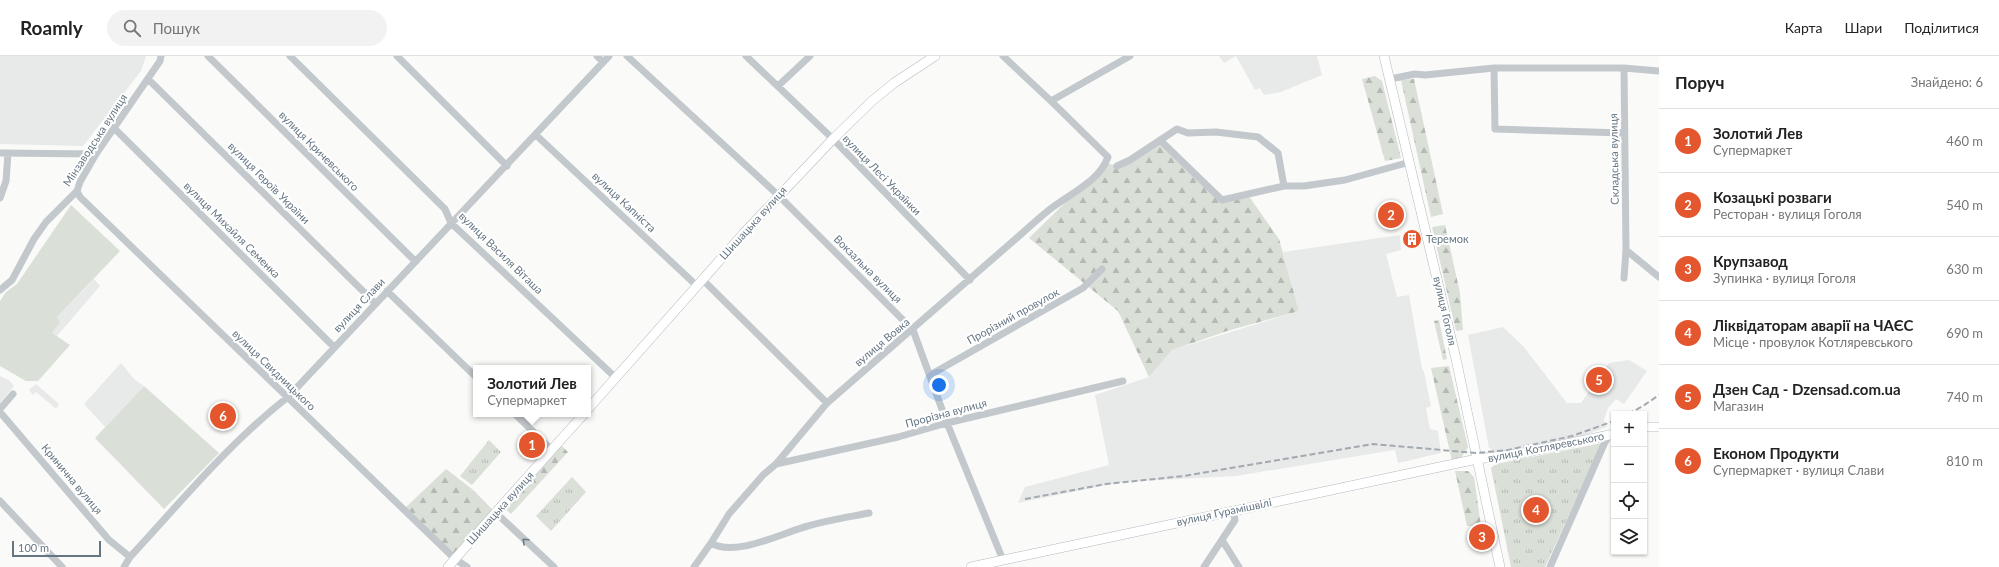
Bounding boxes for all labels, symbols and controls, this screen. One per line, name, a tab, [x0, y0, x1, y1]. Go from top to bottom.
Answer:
search box	[107, 10, 387, 46]
text: Roamly	[20, 16, 83, 39]
icon: search	[121, 17, 143, 39]
text: Пошук	[153, 19, 200, 37]
text: Карта	[1785, 19, 1823, 36]
text: Шари	[1845, 19, 1882, 36]
text: Поділитися	[1904, 19, 1979, 36]
text: Поруч	[1675, 72, 1725, 93]
text: Знайдено: 6	[1911, 74, 1983, 90]
street label: Мінзаводська вулиця	[60, 91, 129, 188]
street label: вулиця Кричевського	[277, 108, 362, 193]
street label: Складська вулиця	[1606, 113, 1621, 205]
text: Золотий Лев	[1713, 124, 1803, 142]
street label: вулиця Лесі Українки	[841, 132, 924, 218]
text: 1	[1684, 133, 1692, 149]
text: 460 m	[1946, 133, 1983, 149]
street label: вулиця Героїв України	[226, 139, 313, 226]
text: Супермаркет	[1713, 142, 1792, 158]
street label: вулиця Капніста	[590, 169, 659, 234]
street label: вулиця Михайля Семенка	[182, 179, 283, 280]
street label: Шишацька вулиця	[716, 183, 789, 262]
text: Козацькі розваги	[1713, 188, 1832, 206]
text: 2	[1684, 197, 1692, 213]
text: 540 m	[1946, 197, 1983, 213]
pin: 2	[1378, 200, 1404, 230]
text: Ресторан · вулиця Гоголя	[1713, 206, 1862, 222]
street label: вулиця Василя Віташа	[457, 209, 546, 296]
building icon: Теремок	[1401, 228, 1423, 250]
street label: Вокзальна вулиця	[832, 232, 905, 305]
place label: Теремок	[1426, 232, 1469, 245]
text: Крупзавод	[1713, 252, 1788, 270]
text: 3	[1684, 261, 1692, 277]
text: 630 m	[1946, 261, 1983, 277]
text: Зупинка · вулиця Гоголя	[1713, 270, 1856, 286]
street label: вулиця Слави	[330, 275, 387, 334]
street label: вулиця Гоголя	[1431, 275, 1460, 347]
street label: Прорізний провулок	[964, 285, 1061, 346]
street label: вулиця Вовка	[851, 315, 912, 368]
text: Ліквідаторам аварії на ЧАЄС	[1713, 316, 1913, 334]
text: 4	[1684, 325, 1692, 341]
text: 690 m	[1946, 325, 1983, 341]
street label: вулиця Свидницького	[230, 327, 319, 413]
text: Місце · провулок Котляревського	[1713, 334, 1913, 350]
popup	[473, 365, 591, 417]
pin: 5	[1586, 365, 1612, 395]
text: Золотий Лев	[487, 374, 577, 392]
your location	[929, 375, 949, 395]
text: Дзен Сад - Dzensad.com.ua	[1713, 380, 1901, 398]
text: 5	[1684, 389, 1692, 405]
text: 740 m	[1946, 389, 1983, 405]
text: Супермаркет	[487, 392, 566, 408]
street label: Прорізна вулиця	[904, 395, 988, 430]
text: Магазин	[1713, 398, 1764, 414]
pin: 6	[210, 401, 236, 431]
map controls	[1611, 411, 1647, 555]
button: +	[1611, 411, 1647, 447]
street label: вулиця Котляревського	[1487, 429, 1605, 464]
pin: 1	[519, 430, 545, 460]
street label: Кринична вулиця	[39, 441, 106, 516]
text: Економ Продукти	[1713, 444, 1839, 462]
button: −	[1611, 447, 1647, 483]
text: 6	[1684, 453, 1692, 469]
text: 810 m	[1946, 453, 1983, 469]
text: Супермаркет · вулиця Слави	[1713, 462, 1884, 478]
street label: Шишацька вулиця	[463, 468, 536, 547]
button: locate	[1611, 483, 1647, 519]
street label: вулиця Гурамішвілі	[1175, 495, 1273, 528]
pin: 4	[1523, 495, 1549, 525]
button: layers	[1611, 519, 1647, 555]
pin: 3	[1469, 522, 1495, 552]
one-way arrow	[522, 538, 530, 546]
scale bar	[12, 539, 101, 558]
text: 100 m	[18, 541, 49, 554]

